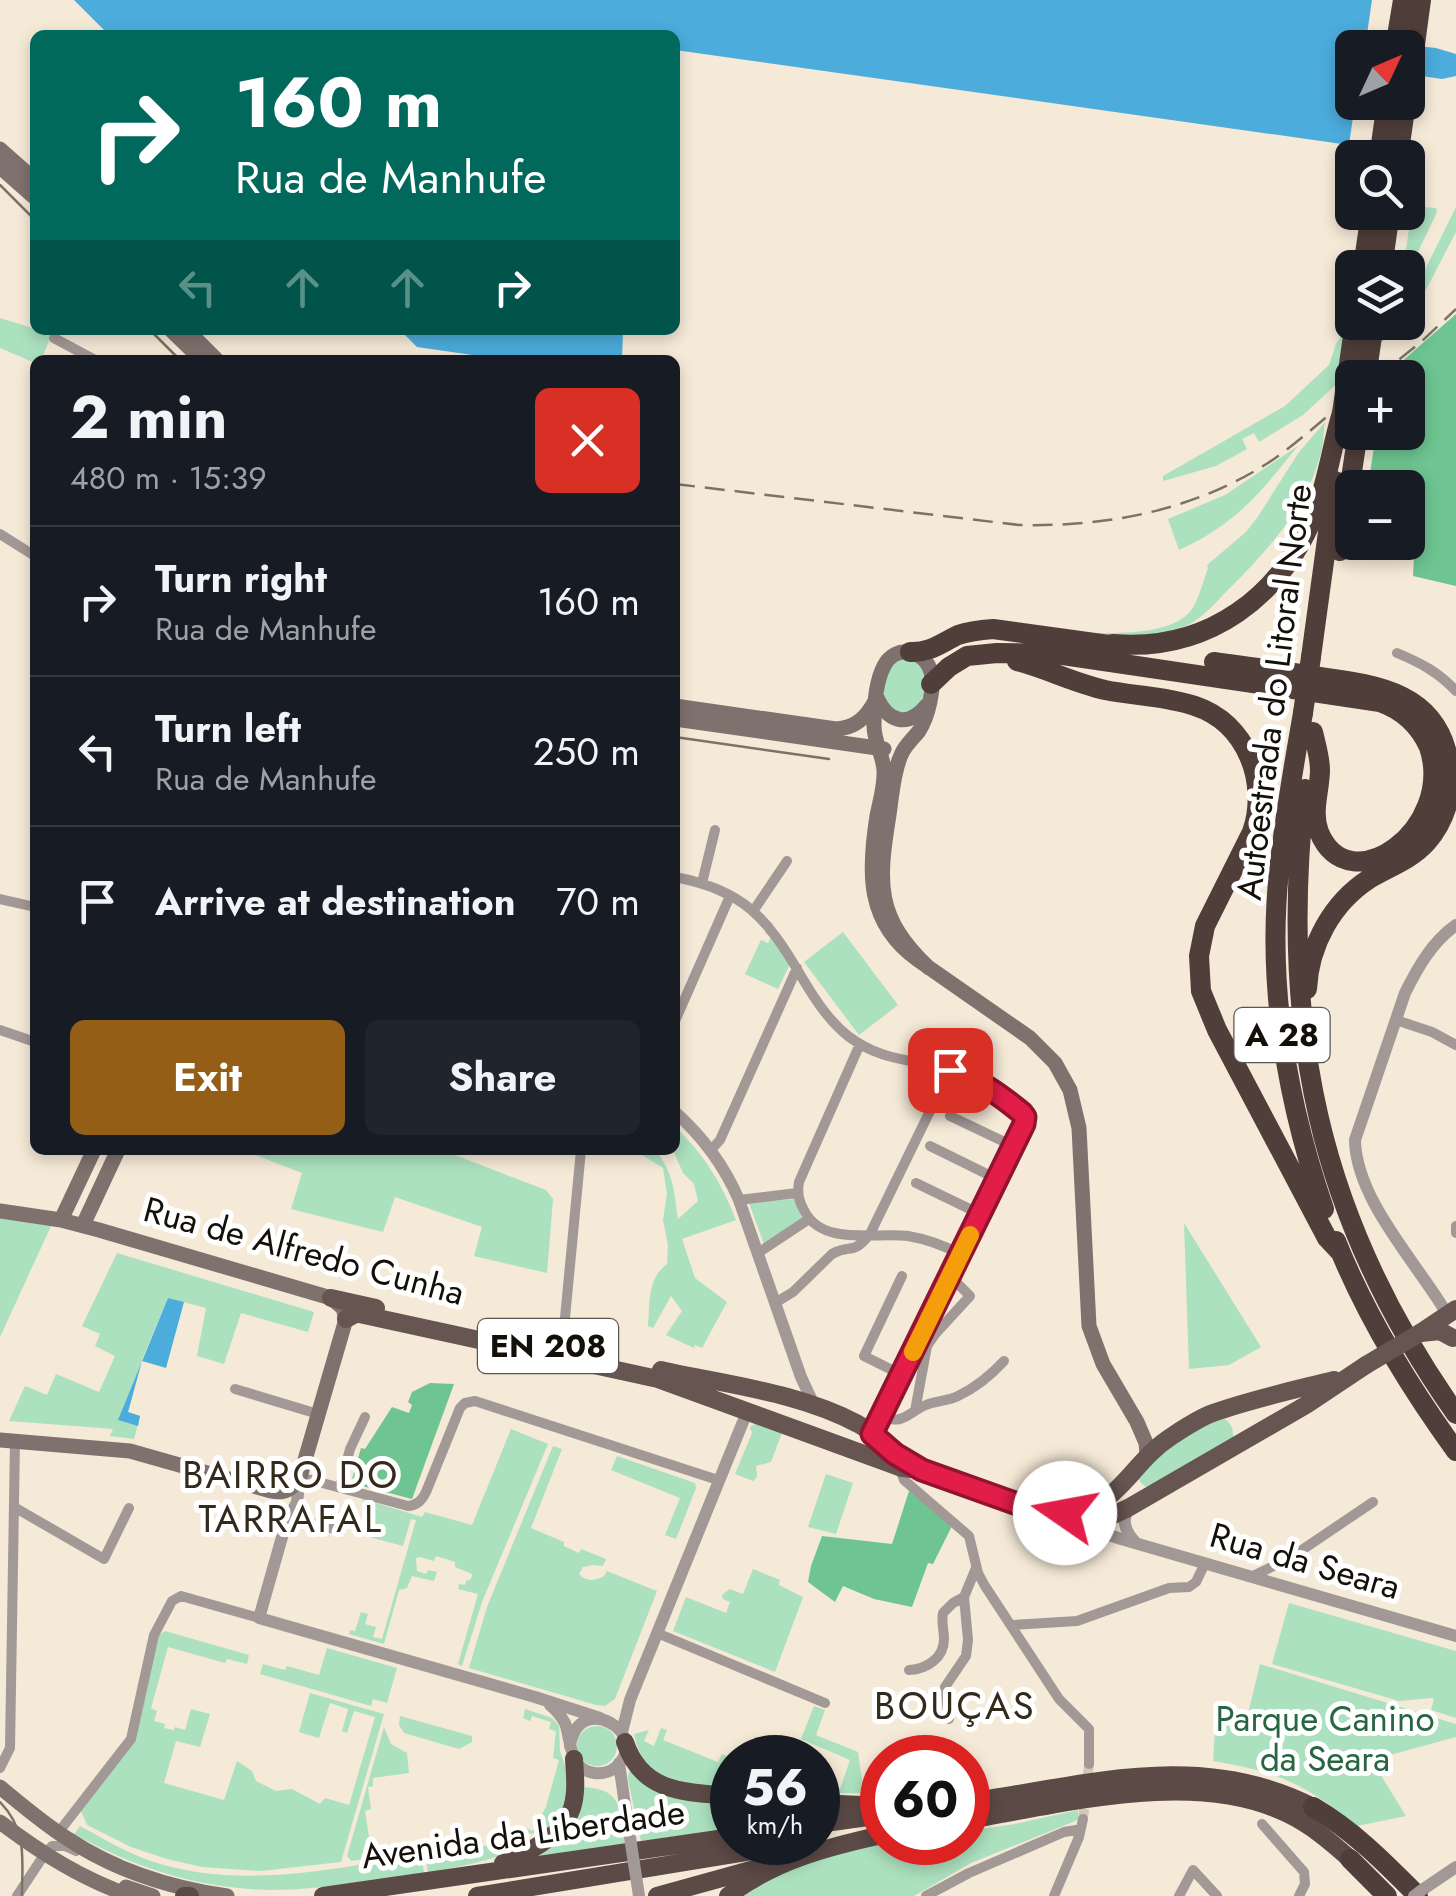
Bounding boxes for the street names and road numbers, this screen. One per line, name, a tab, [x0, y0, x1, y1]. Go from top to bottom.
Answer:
street label: Autoestrada do Litoral Norte	[1224, 481, 1324, 903]
road number: A 28	[1234, 1008, 1330, 1062]
street label: Rua de Alfredo Cunha	[138, 1184, 470, 1318]
road number: EN 208	[478, 1319, 618, 1373]
street label: Rua da Seara	[1204, 1510, 1406, 1612]
street label: Avenida da Liberdade	[358, 1787, 688, 1881]

